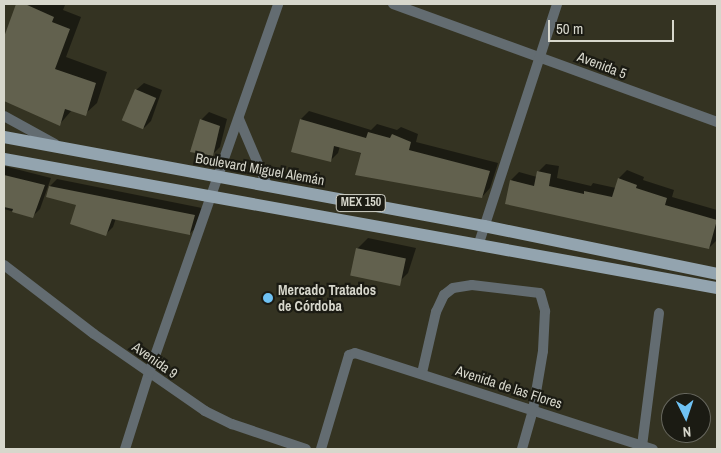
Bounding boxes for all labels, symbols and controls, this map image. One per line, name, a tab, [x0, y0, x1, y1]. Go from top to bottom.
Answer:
scale bar	[551, 10, 677, 42]
text: 50 m	[556, 18, 583, 39]
street label: Avenida 5	[575, 48, 629, 82]
street label: Boulevard Miguel Alemán	[194, 149, 326, 189]
road number: MEX 150	[335, 194, 387, 212]
place label: Mercado Tratados de Córdoba	[278, 282, 376, 314]
marker: Mercado Tratados de Córdoba	[262, 292, 274, 304]
street label: Avenida 9	[129, 338, 181, 382]
street label: Avenida de las Flores	[454, 362, 564, 412]
north arrow	[661, 393, 711, 443]
text: N	[682, 423, 692, 441]

